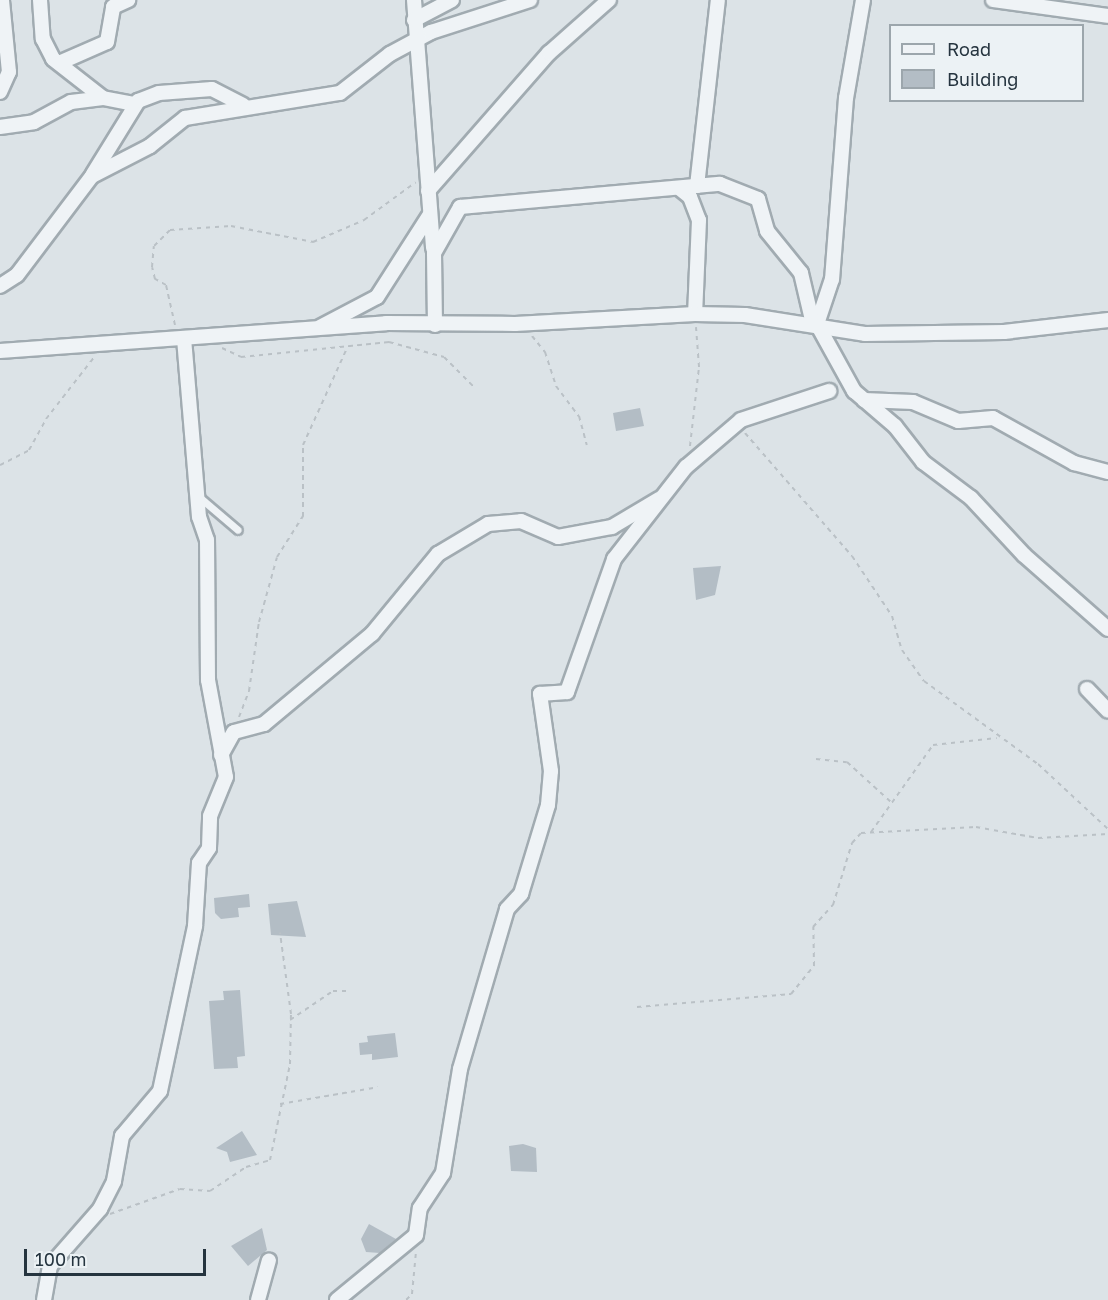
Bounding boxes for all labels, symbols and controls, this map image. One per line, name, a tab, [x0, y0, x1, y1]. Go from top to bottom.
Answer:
legend	[889, 24, 1084, 102]
text: Road	[947, 38, 991, 60]
text: Building	[947, 68, 1018, 90]
scale bar	[27, 1237, 208, 1275]
text: 100 m	[35, 1248, 86, 1270]

